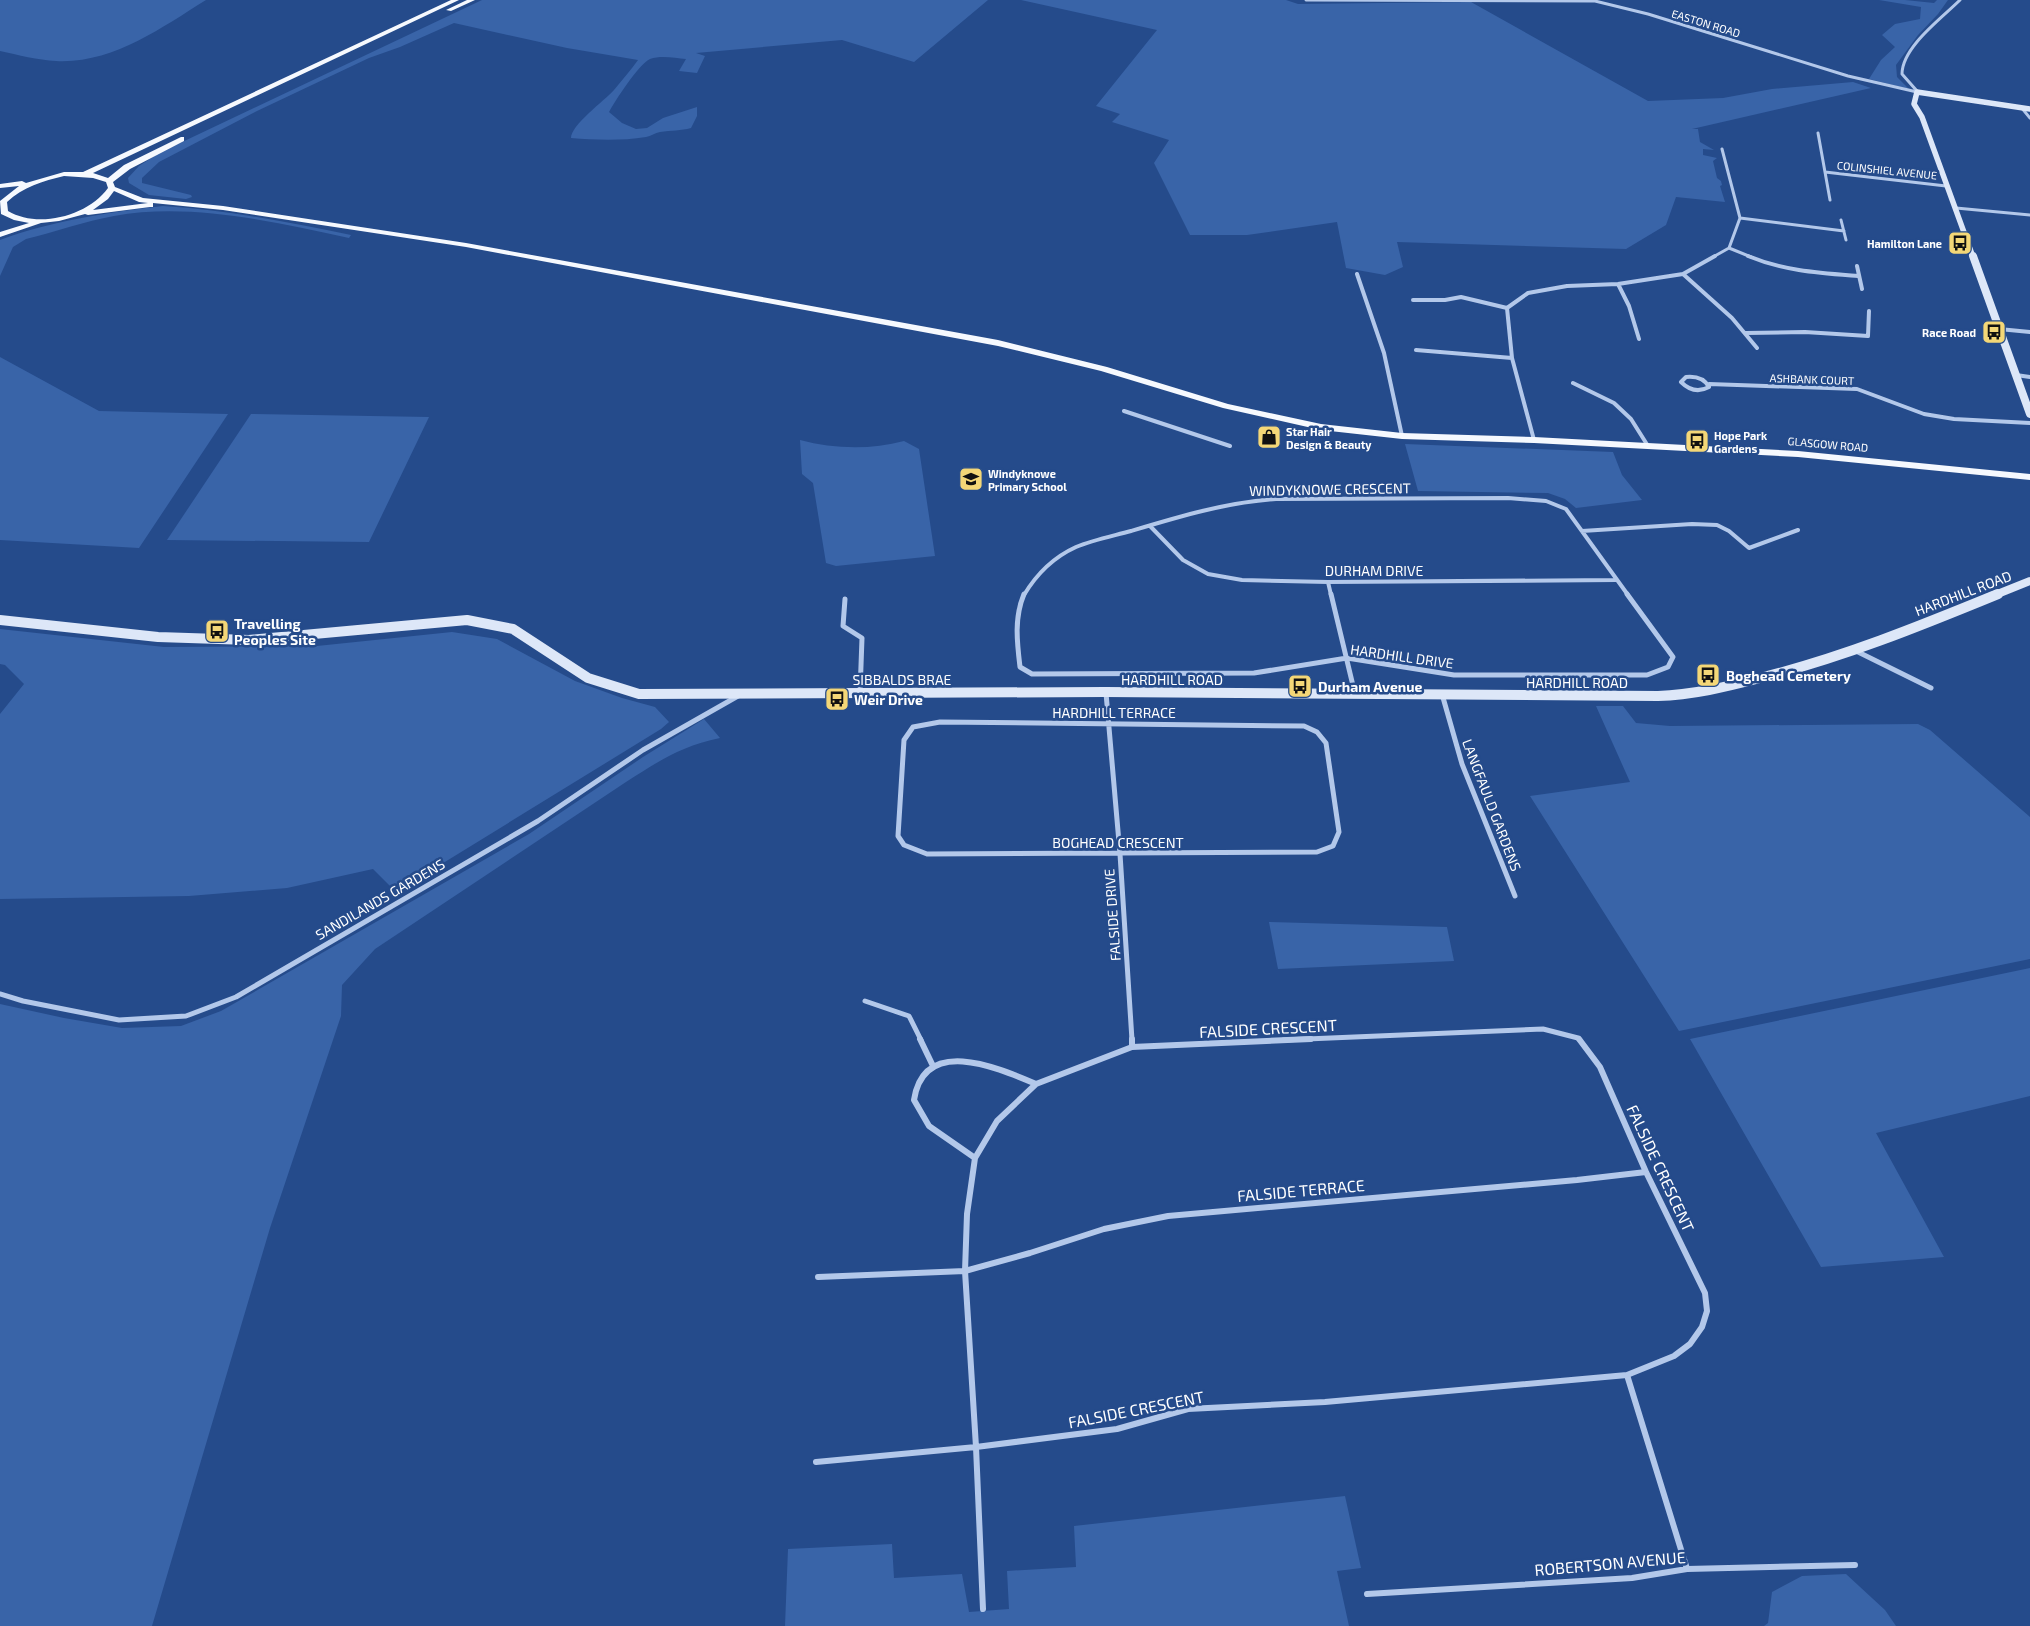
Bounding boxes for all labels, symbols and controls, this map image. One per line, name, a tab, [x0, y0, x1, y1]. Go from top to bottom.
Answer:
street label: EASTON ROAD	[1670, 6, 1742, 40]
street label: COLINSHIEL AVENUE	[1836, 158, 1938, 182]
bus stop icon: Hamilton Lane	[1947, 230, 1973, 256]
place label: Hamilton Lane	[1867, 237, 1942, 250]
bus stop icon: Race Road	[1981, 319, 2007, 345]
place label: Race Road	[1922, 326, 1976, 339]
street label: ASHBANK COURT	[1770, 371, 1855, 387]
shop icon: Star Hair Design & Beauty	[1256, 424, 1282, 450]
place label: Star Hair Design & Beauty	[1286, 425, 1372, 452]
bus stop icon: Hope Park Gardens	[1684, 428, 1710, 454]
place label: Hope Park Gardens	[1714, 429, 1768, 455]
street label: GLASGOW ROAD	[1787, 434, 1869, 454]
school or university icon: Windyknowe Primary School	[958, 466, 984, 492]
place label: Windyknowe Primary School	[988, 467, 1067, 494]
street label: WINDYKNOWE CRESCENT	[1249, 479, 1411, 499]
street label: DURHAM DRIVE	[1325, 562, 1424, 579]
street label: HARDHILL ROAD	[1912, 567, 2014, 619]
place label: Travelling Peoples Site	[234, 615, 316, 648]
bus stop icon: Travelling Peoples Site	[204, 618, 230, 644]
street label: HARDHILL DRIVE	[1349, 640, 1455, 672]
bus stop icon: Boghead Cemetery	[1695, 662, 1721, 688]
place label: Boghead Cemetery	[1726, 667, 1851, 684]
street label: SIBBALDS BRAE	[853, 671, 952, 688]
street label: HARDHILL ROAD	[1121, 671, 1223, 688]
bus stop icon: Durham Avenue	[1287, 673, 1313, 699]
street label: HARDHILL ROAD	[1526, 674, 1628, 691]
place label: Durham Avenue	[1318, 678, 1423, 695]
bus stop icon: Weir Drive	[824, 686, 850, 712]
place label: Weir Drive	[854, 691, 923, 708]
street label: HARDHILL TERRACE	[1052, 704, 1176, 721]
street label: LANGFAULD GARDENS	[1459, 737, 1525, 874]
street label: BOGHEAD CRESCENT	[1052, 834, 1184, 851]
street label: SANDILANDS GARDENS	[312, 855, 448, 943]
street label: FALSIDE DRIVE	[1100, 868, 1124, 962]
street label: FALSIDE CRESCENT	[1199, 1015, 1337, 1041]
street label: FALSIDE CRESCENT	[1623, 1101, 1699, 1235]
street label: FALSIDE TERRACE	[1236, 1175, 1366, 1205]
street label: FALSIDE CRESCENT	[1067, 1387, 1205, 1431]
street label: ROBERTSON AVENUE	[1534, 1547, 1686, 1579]

